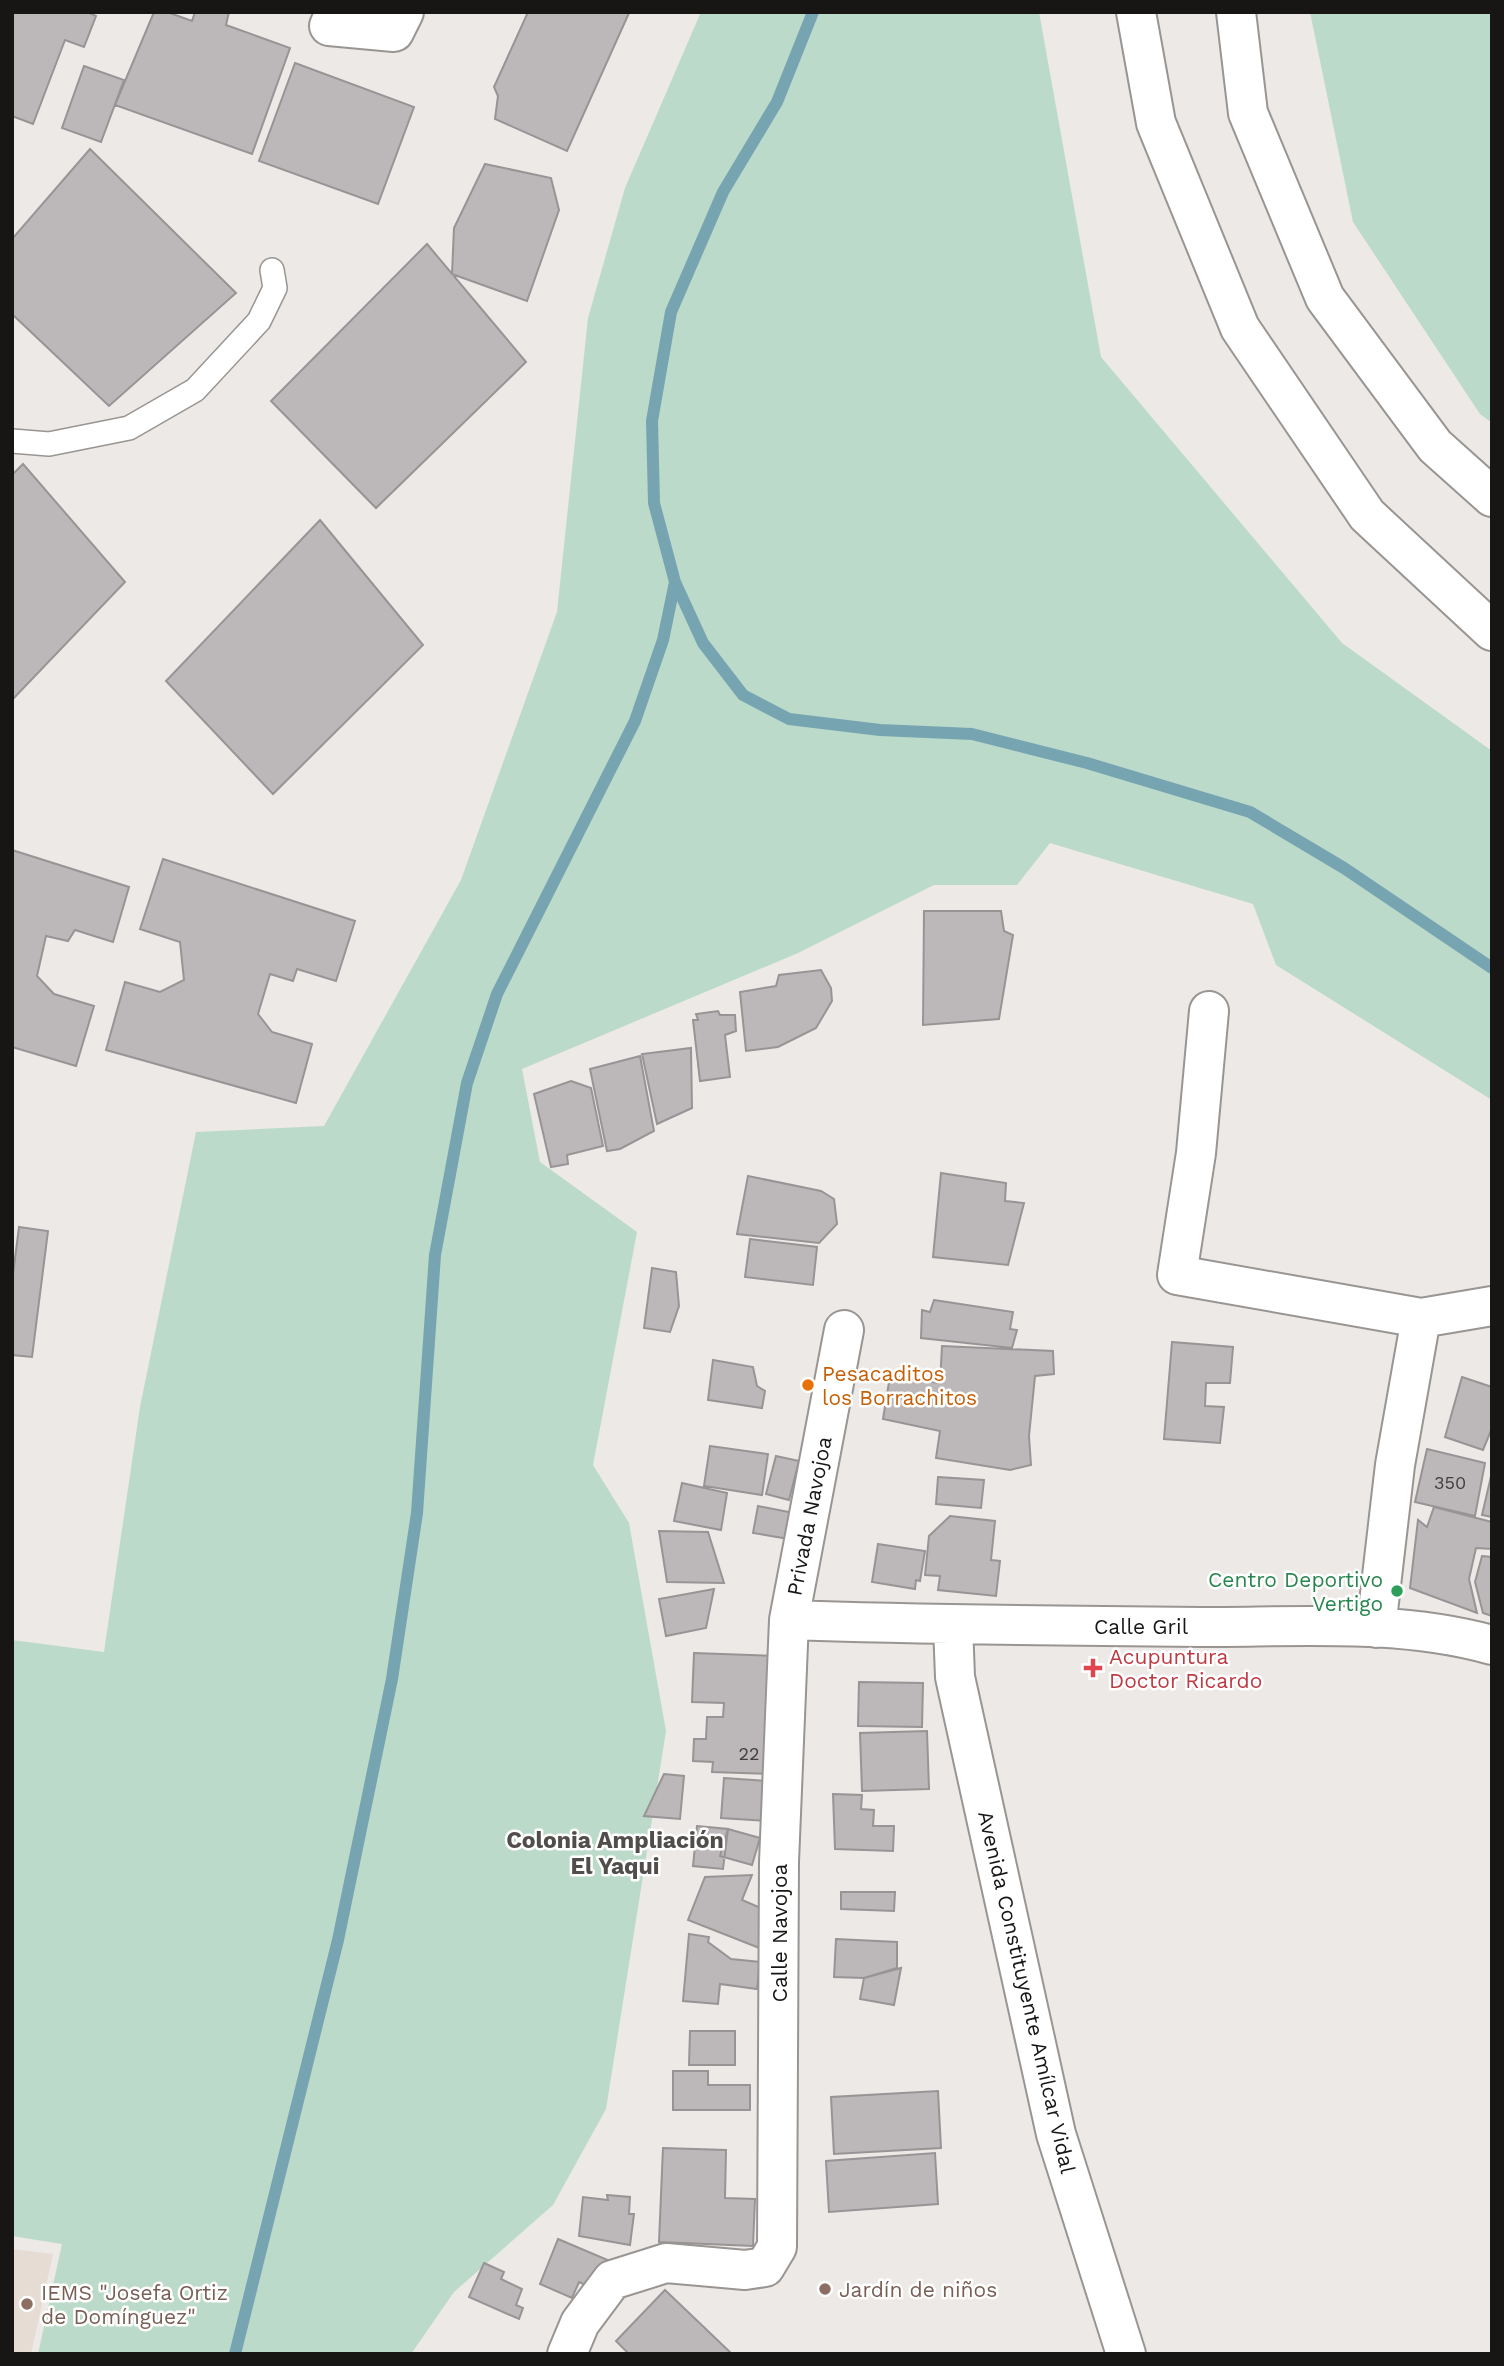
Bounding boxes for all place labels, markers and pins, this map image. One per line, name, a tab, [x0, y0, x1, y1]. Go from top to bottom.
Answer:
place label: Pesacaditos los Borrachitos	[822, 1361, 977, 1410]
marker: Pesacaditos los Borrachitos	[800, 1377, 816, 1393]
place label: Centro Deportivo Vertigo	[1208, 1567, 1383, 1616]
marker: Centro Deportivo Vertigo	[1389, 1583, 1405, 1599]
place label: Acupuntura Doctor Ricardo	[1109, 1644, 1262, 1693]
marker: Acupuntura Doctor Ricardo	[1083, 1658, 1103, 1678]
place label: Jardín de niños	[839, 2277, 997, 2302]
place label: IEMS "Josefa Ortiz de Domínguez"	[41, 2280, 228, 2329]
marker: Jardín de niños	[817, 2281, 833, 2297]
marker: IEMS "Josefa Ortiz de Domínguez"	[19, 2296, 35, 2312]

